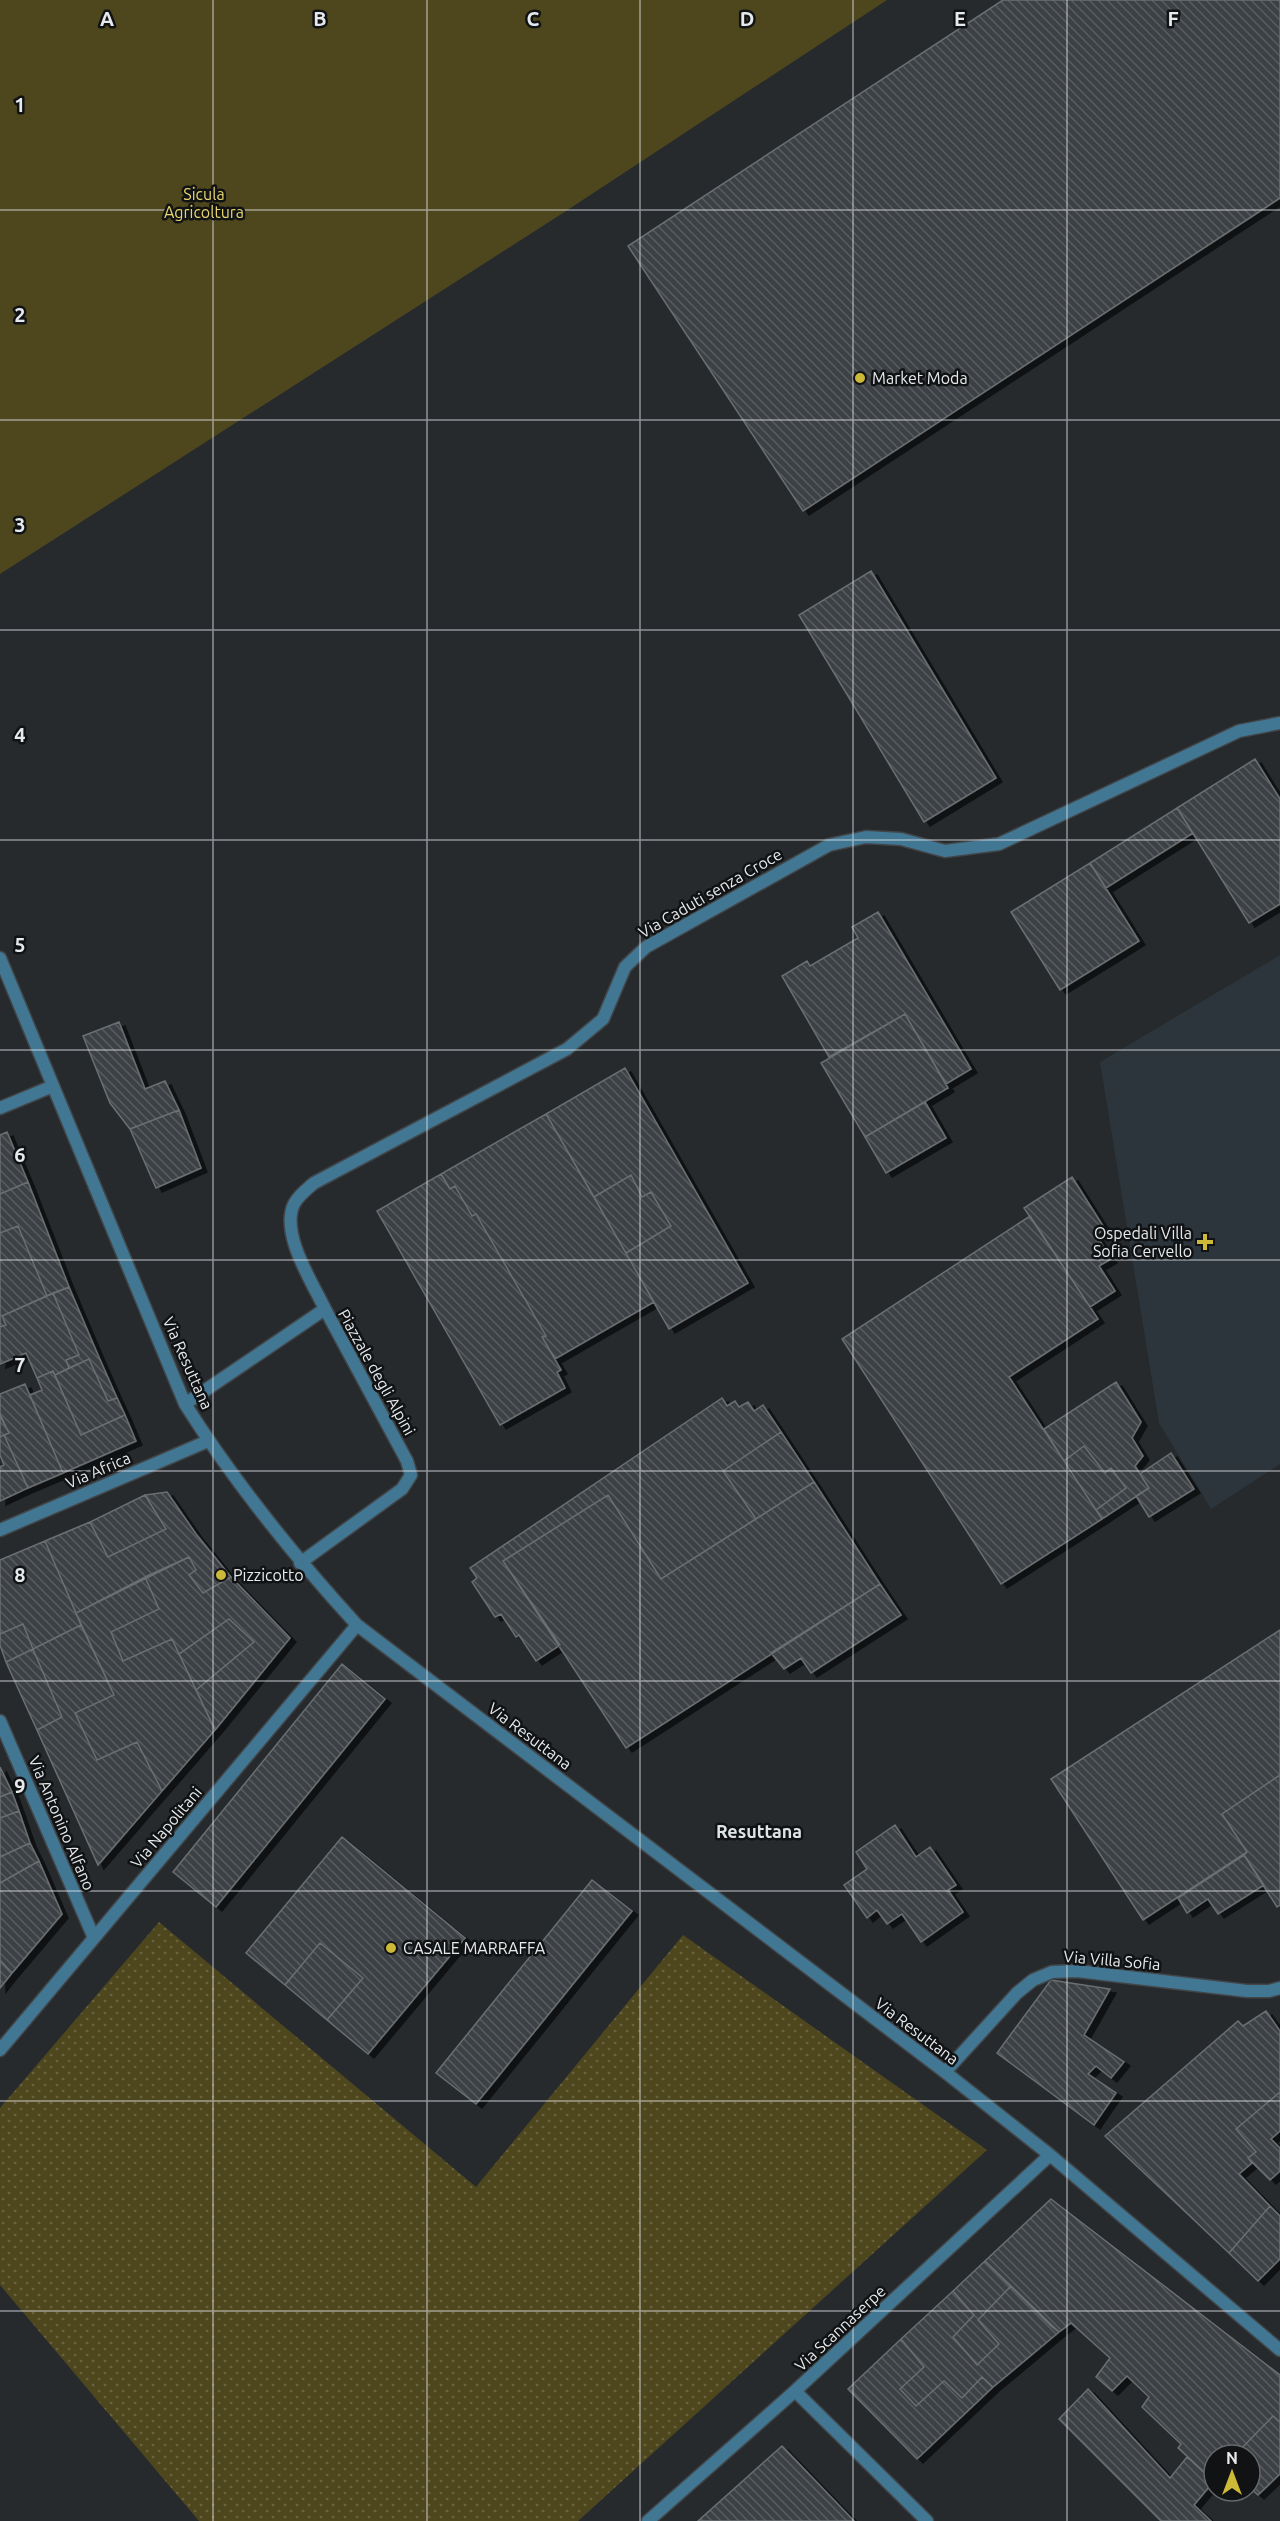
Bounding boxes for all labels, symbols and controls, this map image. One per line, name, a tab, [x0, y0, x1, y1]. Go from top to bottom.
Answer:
text: A	[100, 7, 114, 30]
text: B	[313, 7, 327, 30]
text: C	[527, 7, 540, 30]
text: D	[740, 7, 754, 30]
text: E	[954, 7, 966, 30]
text: F	[1167, 7, 1179, 30]
text: 1	[14, 93, 26, 116]
park label: Sicula Agricoltura	[164, 185, 244, 221]
text: 2	[14, 303, 26, 326]
place label: Market Moda	[872, 369, 968, 387]
marker: Market Moda	[853, 371, 867, 385]
text: 3	[14, 513, 26, 536]
text: 4	[14, 723, 26, 746]
street label: Via Caduti senza Croce	[635, 845, 785, 941]
text: 5	[14, 933, 26, 956]
text: 6	[14, 1143, 26, 1166]
place label: Ospedali Villa Sofia Cervello	[1093, 1224, 1192, 1260]
marker: Ospedali Villa Sofia Cervello	[1196, 1233, 1214, 1251]
street label: Piazzale degli Alpini	[335, 1306, 419, 1438]
street label: Via Resuttana	[160, 1314, 216, 1412]
text: 7	[14, 1353, 26, 1376]
street label: Via Africa	[63, 1448, 133, 1492]
text: 8	[14, 1563, 26, 1586]
place label: Pizzicotto	[233, 1566, 304, 1584]
marker: Pizzicotto	[214, 1568, 228, 1582]
street label: Via Resuttana	[485, 1699, 575, 1773]
street label: Via Antonino Alfano	[26, 1753, 98, 1893]
text: 9	[14, 1774, 26, 1797]
street label: Via Napolitani	[127, 1783, 205, 1871]
district label: Resuttana	[716, 1821, 802, 1841]
place label: CASALE MARRAFFA	[403, 1939, 546, 1957]
marker: CASALE MARRAFFA	[384, 1941, 398, 1955]
street label: Via Villa Sofia	[1063, 1947, 1161, 1973]
street label: Via Resuttana	[872, 1994, 962, 2068]
street label: Via Scannaserpe	[791, 2282, 889, 2374]
north arrow	[1202, 2443, 1262, 2503]
text: N	[1226, 2449, 1238, 2467]

